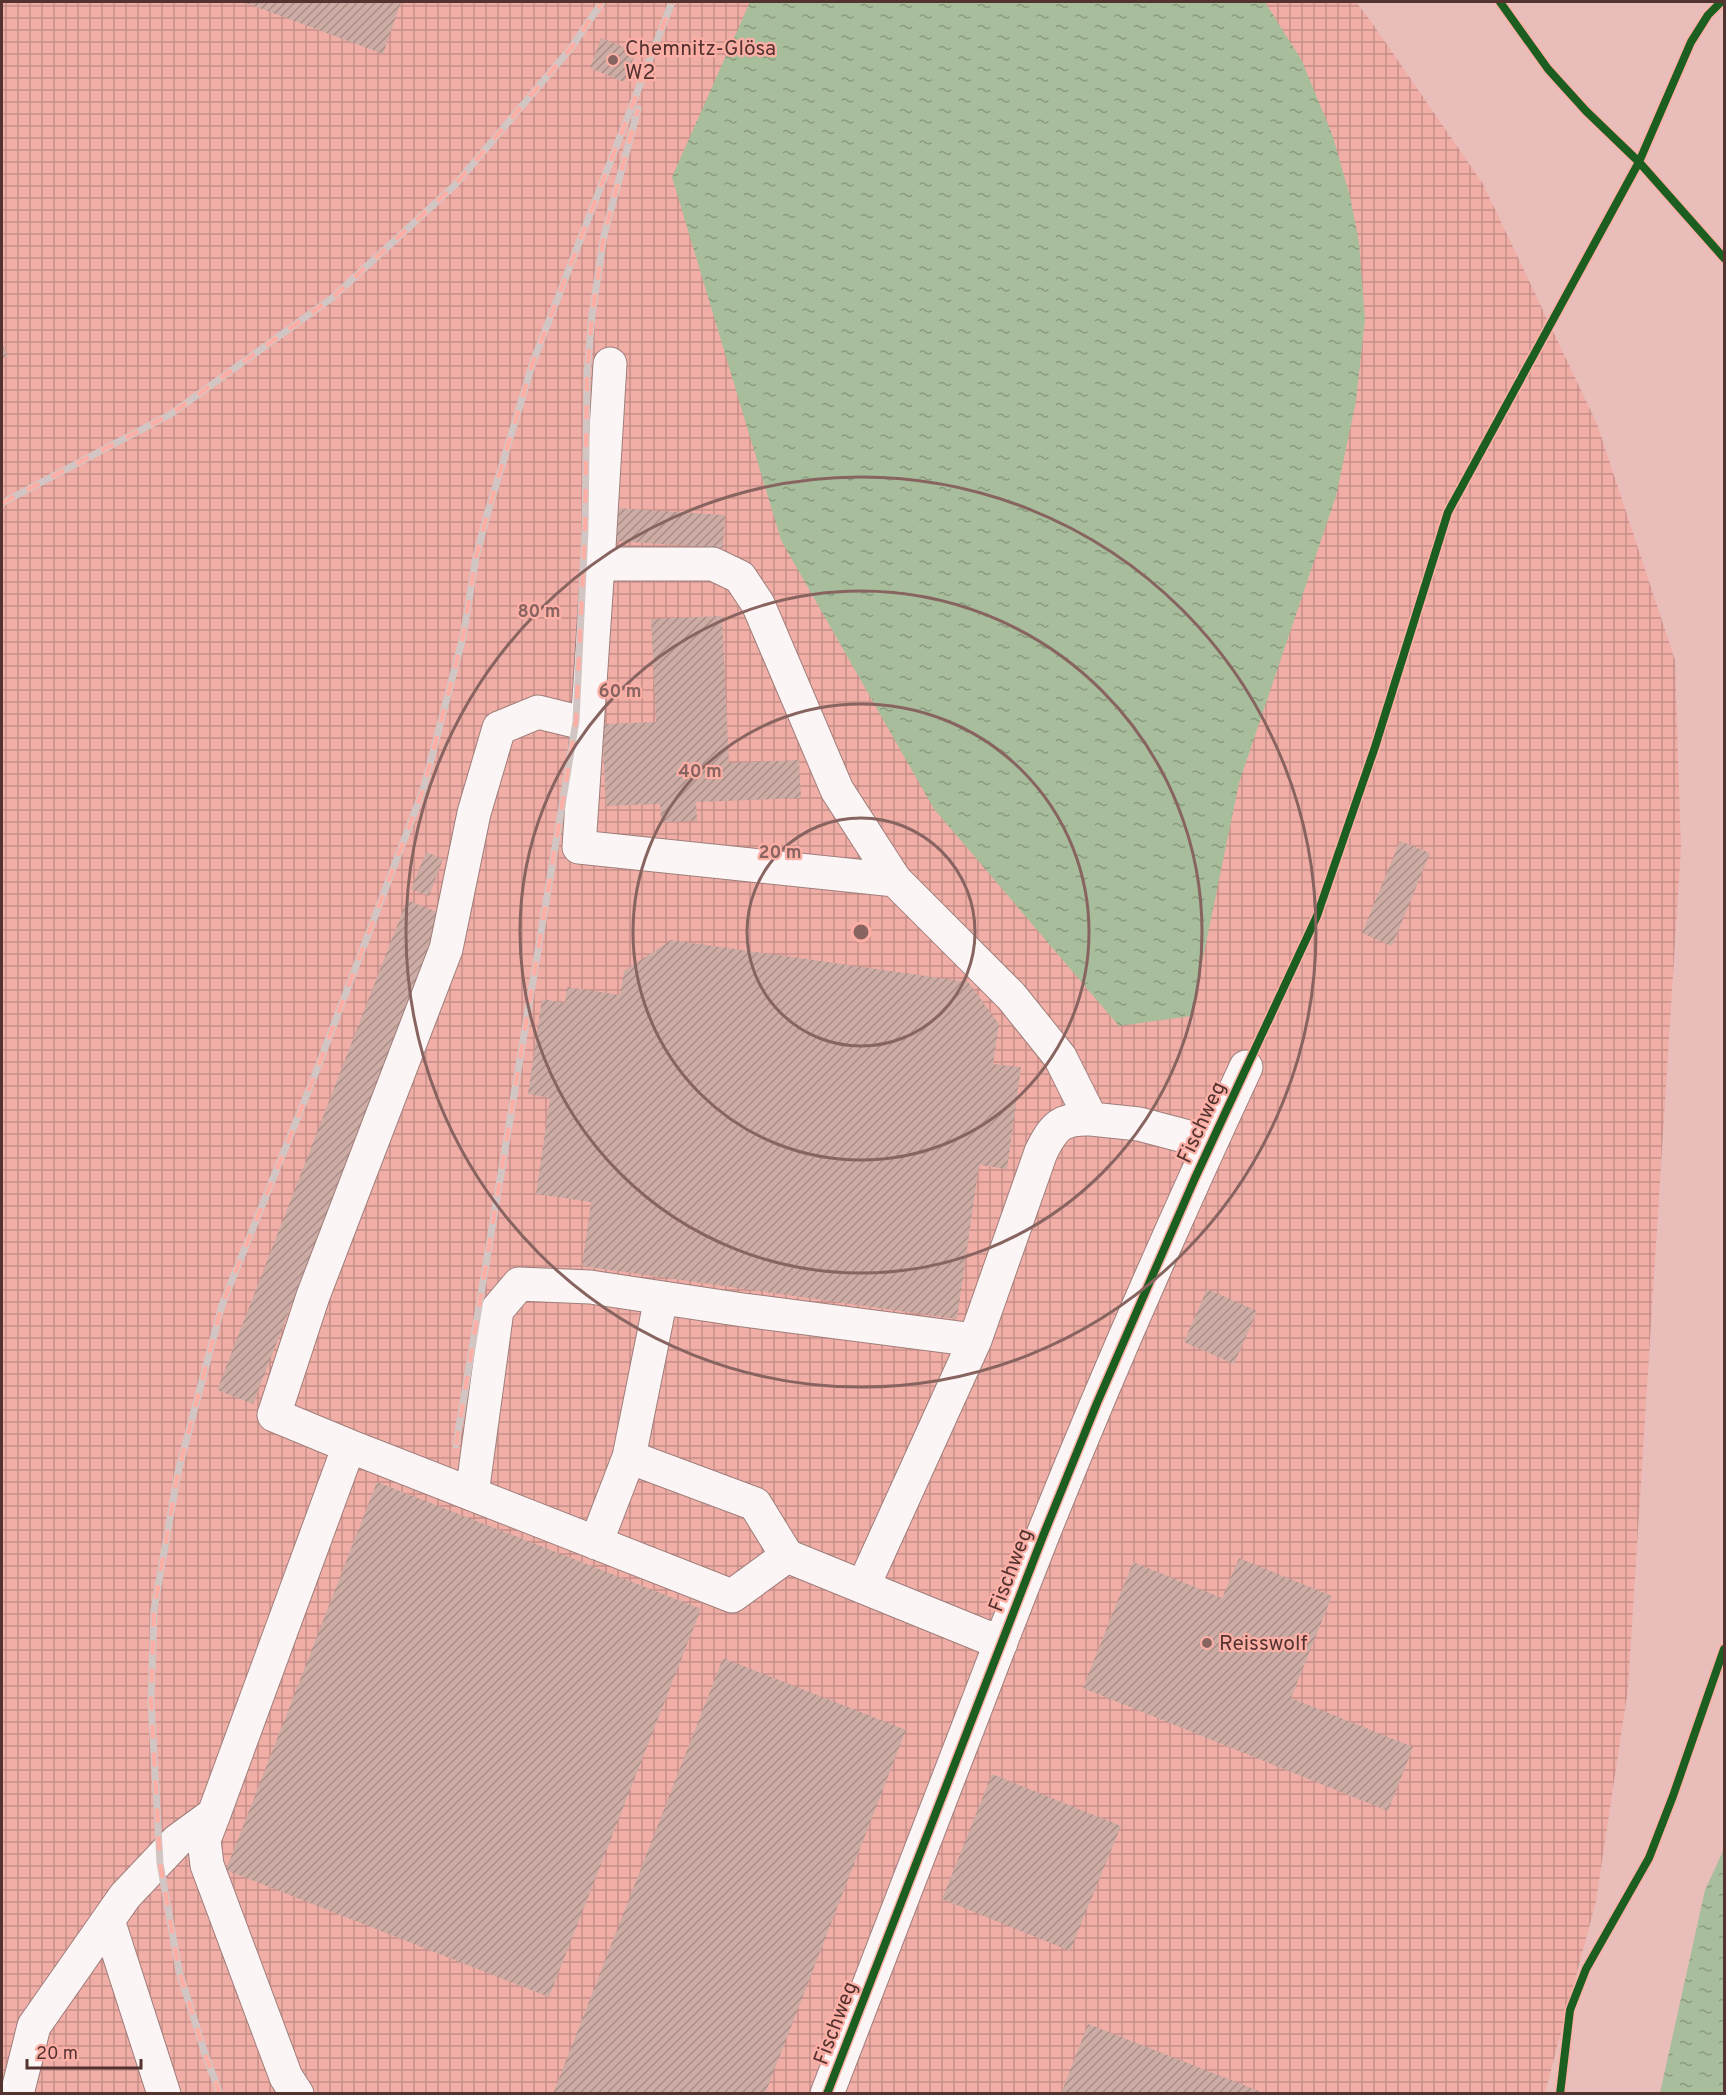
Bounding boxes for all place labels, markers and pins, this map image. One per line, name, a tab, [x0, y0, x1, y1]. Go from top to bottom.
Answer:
place label: Chemnitz-Glösa W2	[625, 36, 776, 87]
marker: Chemnitz-Glösa W2	[606, 53, 620, 67]
centre of rings	[851, 922, 871, 942]
place label: Reisswolf	[1219, 1631, 1308, 1658]
marker: Reisswolf	[1200, 1636, 1214, 1650]

